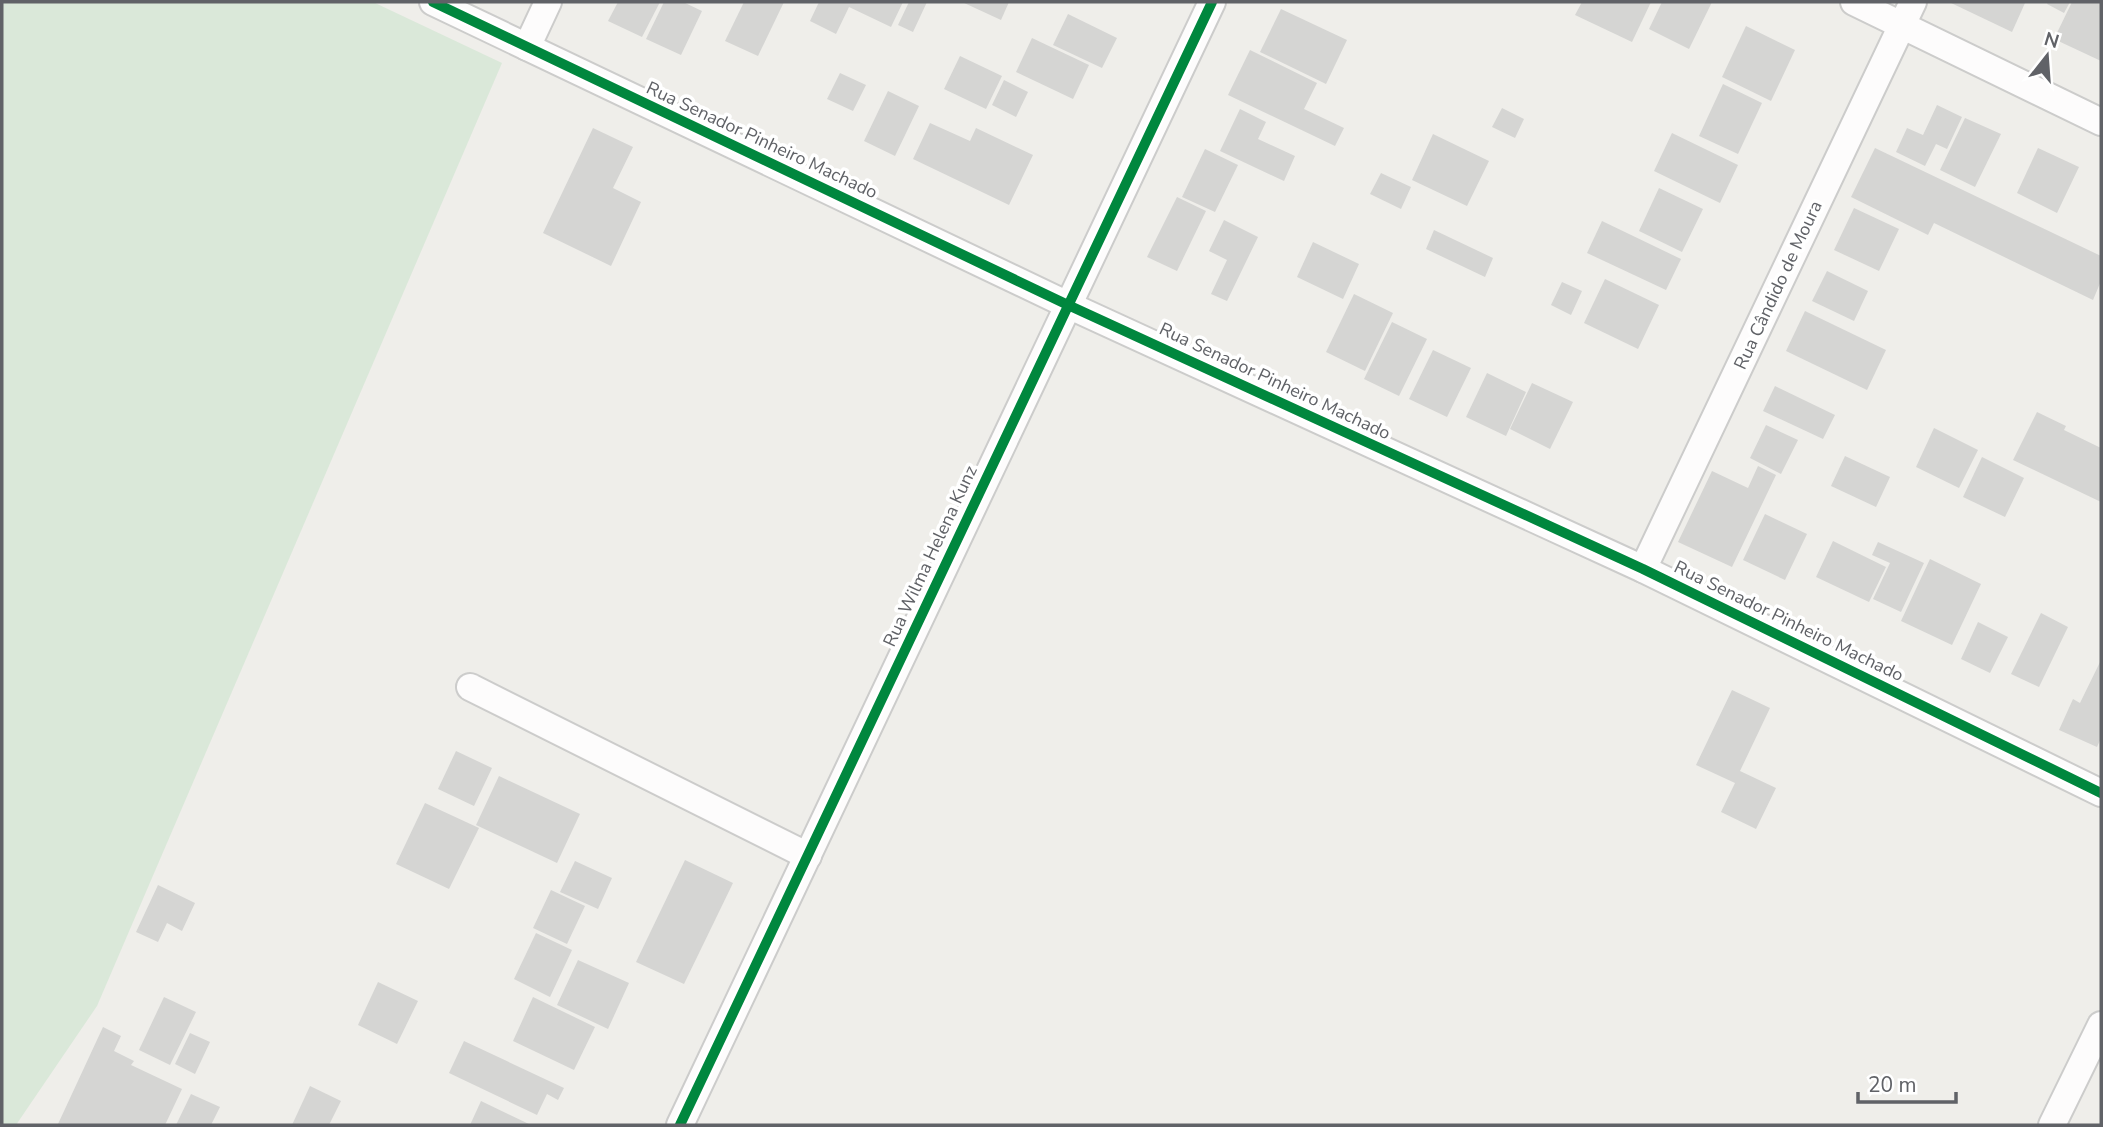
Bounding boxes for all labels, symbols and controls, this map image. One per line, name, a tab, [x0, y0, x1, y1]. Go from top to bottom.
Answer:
north arrow	[2012, 21, 2082, 91]
text: N	[2041, 26, 2062, 55]
street label: Rua Senador Pinheiro Machado	[642, 76, 882, 204]
street label: Rua Cândido de Moura	[1728, 197, 1828, 373]
street label: Rua Senador Pinheiro Machado	[1155, 317, 1395, 445]
street label: Rua Wilma Helena Kunz	[877, 461, 983, 651]
street label: Rua Senador Pinheiro Machado	[1670, 555, 1908, 687]
scale bar	[1858, 1060, 1956, 1104]
text: 20 m	[1868, 1071, 1917, 1099]

